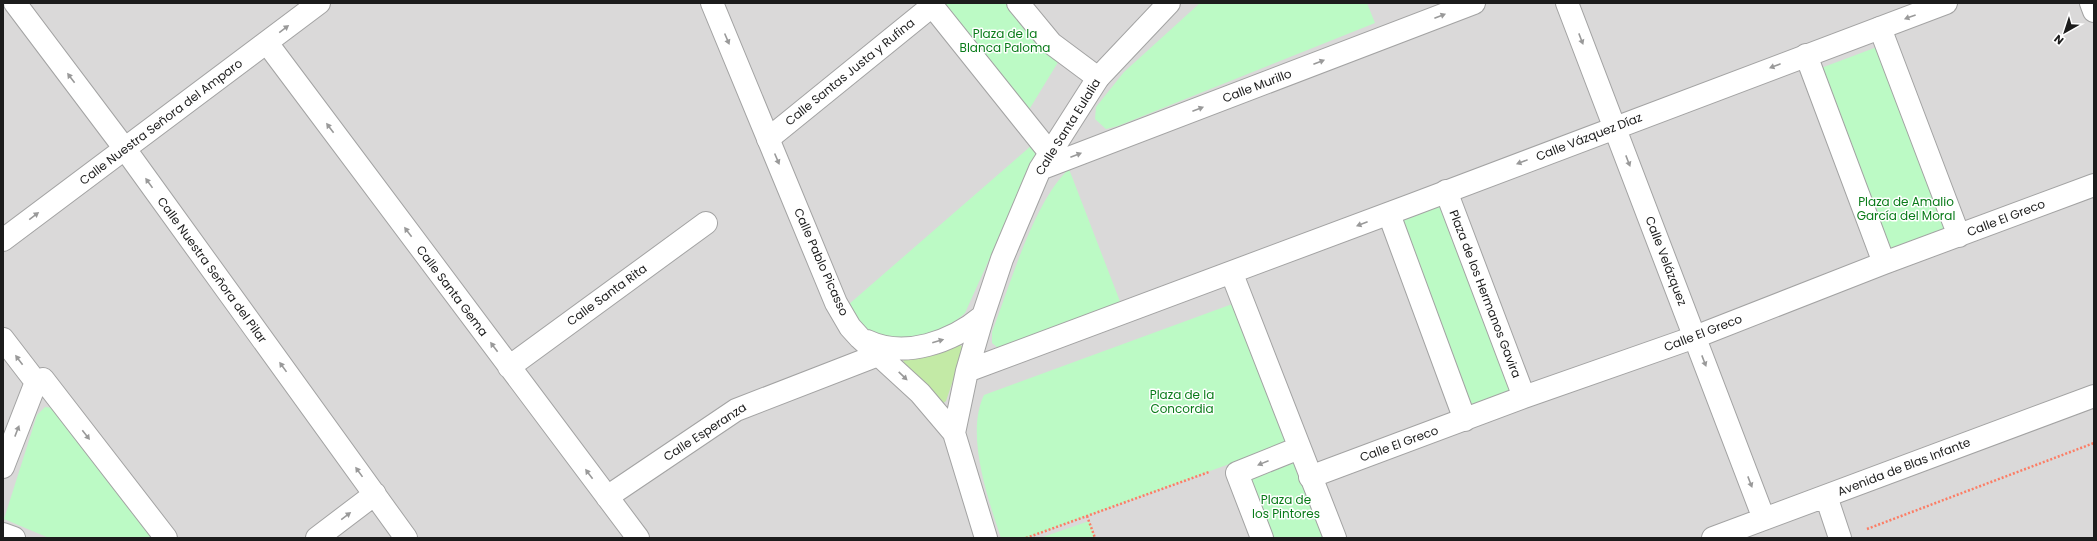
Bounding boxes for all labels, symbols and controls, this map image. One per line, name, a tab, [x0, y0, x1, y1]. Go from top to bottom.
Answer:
one-way arrow	[1435, 12, 1447, 18]
north arrow	[2045, 12, 2085, 52]
street label: Calle Santas Justa y Rufina	[781, 14, 918, 129]
one-way arrow	[1903, 14, 1915, 20]
park label: Plaza de la Blanca Paloma	[960, 25, 1050, 56]
one-way arrow	[279, 26, 289, 34]
text: N	[2050, 31, 2067, 49]
one-way arrow	[723, 33, 730, 45]
one-way arrow	[1578, 34, 1584, 46]
street label: Calle Nuestra Señora del Amparo	[76, 54, 246, 189]
one-way arrow	[1313, 59, 1325, 65]
street label: Calle Murillo	[1220, 64, 1294, 107]
one-way arrow	[1768, 64, 1780, 70]
one-way arrow	[68, 73, 76, 83]
street label: Calle Santa Eulalia	[1031, 75, 1104, 178]
one-way arrow	[1192, 105, 1204, 111]
street label: Calle Vázquez Díaz	[1533, 108, 1644, 165]
one-way arrow	[326, 122, 334, 133]
one-way arrow	[1071, 151, 1083, 157]
one-way arrow	[774, 154, 780, 166]
one-way arrow	[1625, 155, 1631, 167]
one-way arrow	[1516, 159, 1528, 165]
one-way arrow	[145, 177, 153, 188]
street label: Calle Nuestra Señora del Pilar	[154, 193, 272, 347]
park label: Plaza de Amalio García del Moral	[1857, 193, 1955, 224]
street label: Calle El Greco	[1964, 195, 2048, 240]
street label: Calle Pablo Picasso	[790, 205, 853, 319]
street label: Plaza de los Hermanos Gavira	[1445, 207, 1525, 380]
one-way arrow	[29, 212, 40, 221]
street label: Calle Velázquez	[1642, 214, 1691, 308]
one-way arrow	[1355, 222, 1367, 228]
one-way arrow	[404, 227, 412, 237]
street label: Calle Santa Gema	[413, 242, 492, 340]
street label: Calle Santa Rita	[563, 260, 650, 329]
street label: Calle El Greco	[1661, 310, 1745, 355]
one-way arrow	[932, 338, 945, 344]
one-way arrow	[490, 342, 498, 353]
one-way arrow	[15, 355, 24, 366]
one-way arrow	[1701, 355, 1707, 367]
one-way arrow	[279, 362, 287, 372]
one-way arrow	[898, 371, 908, 381]
park label: Plaza de la Concordia	[1150, 386, 1214, 417]
street label: Calle Esperanza	[660, 398, 750, 465]
street label: Calle El Greco	[1357, 421, 1441, 466]
one-way arrow	[15, 424, 21, 436]
one-way arrow	[82, 429, 90, 440]
street label: Avenida de Blas Infante	[1835, 433, 1973, 500]
one-way arrow	[1257, 460, 1268, 466]
one-way arrow	[355, 467, 363, 478]
one-way arrow	[585, 468, 593, 479]
one-way arrow	[1748, 477, 1754, 489]
park label: Plaza de los Pintores	[1252, 491, 1320, 522]
one-way arrow	[341, 512, 352, 520]

